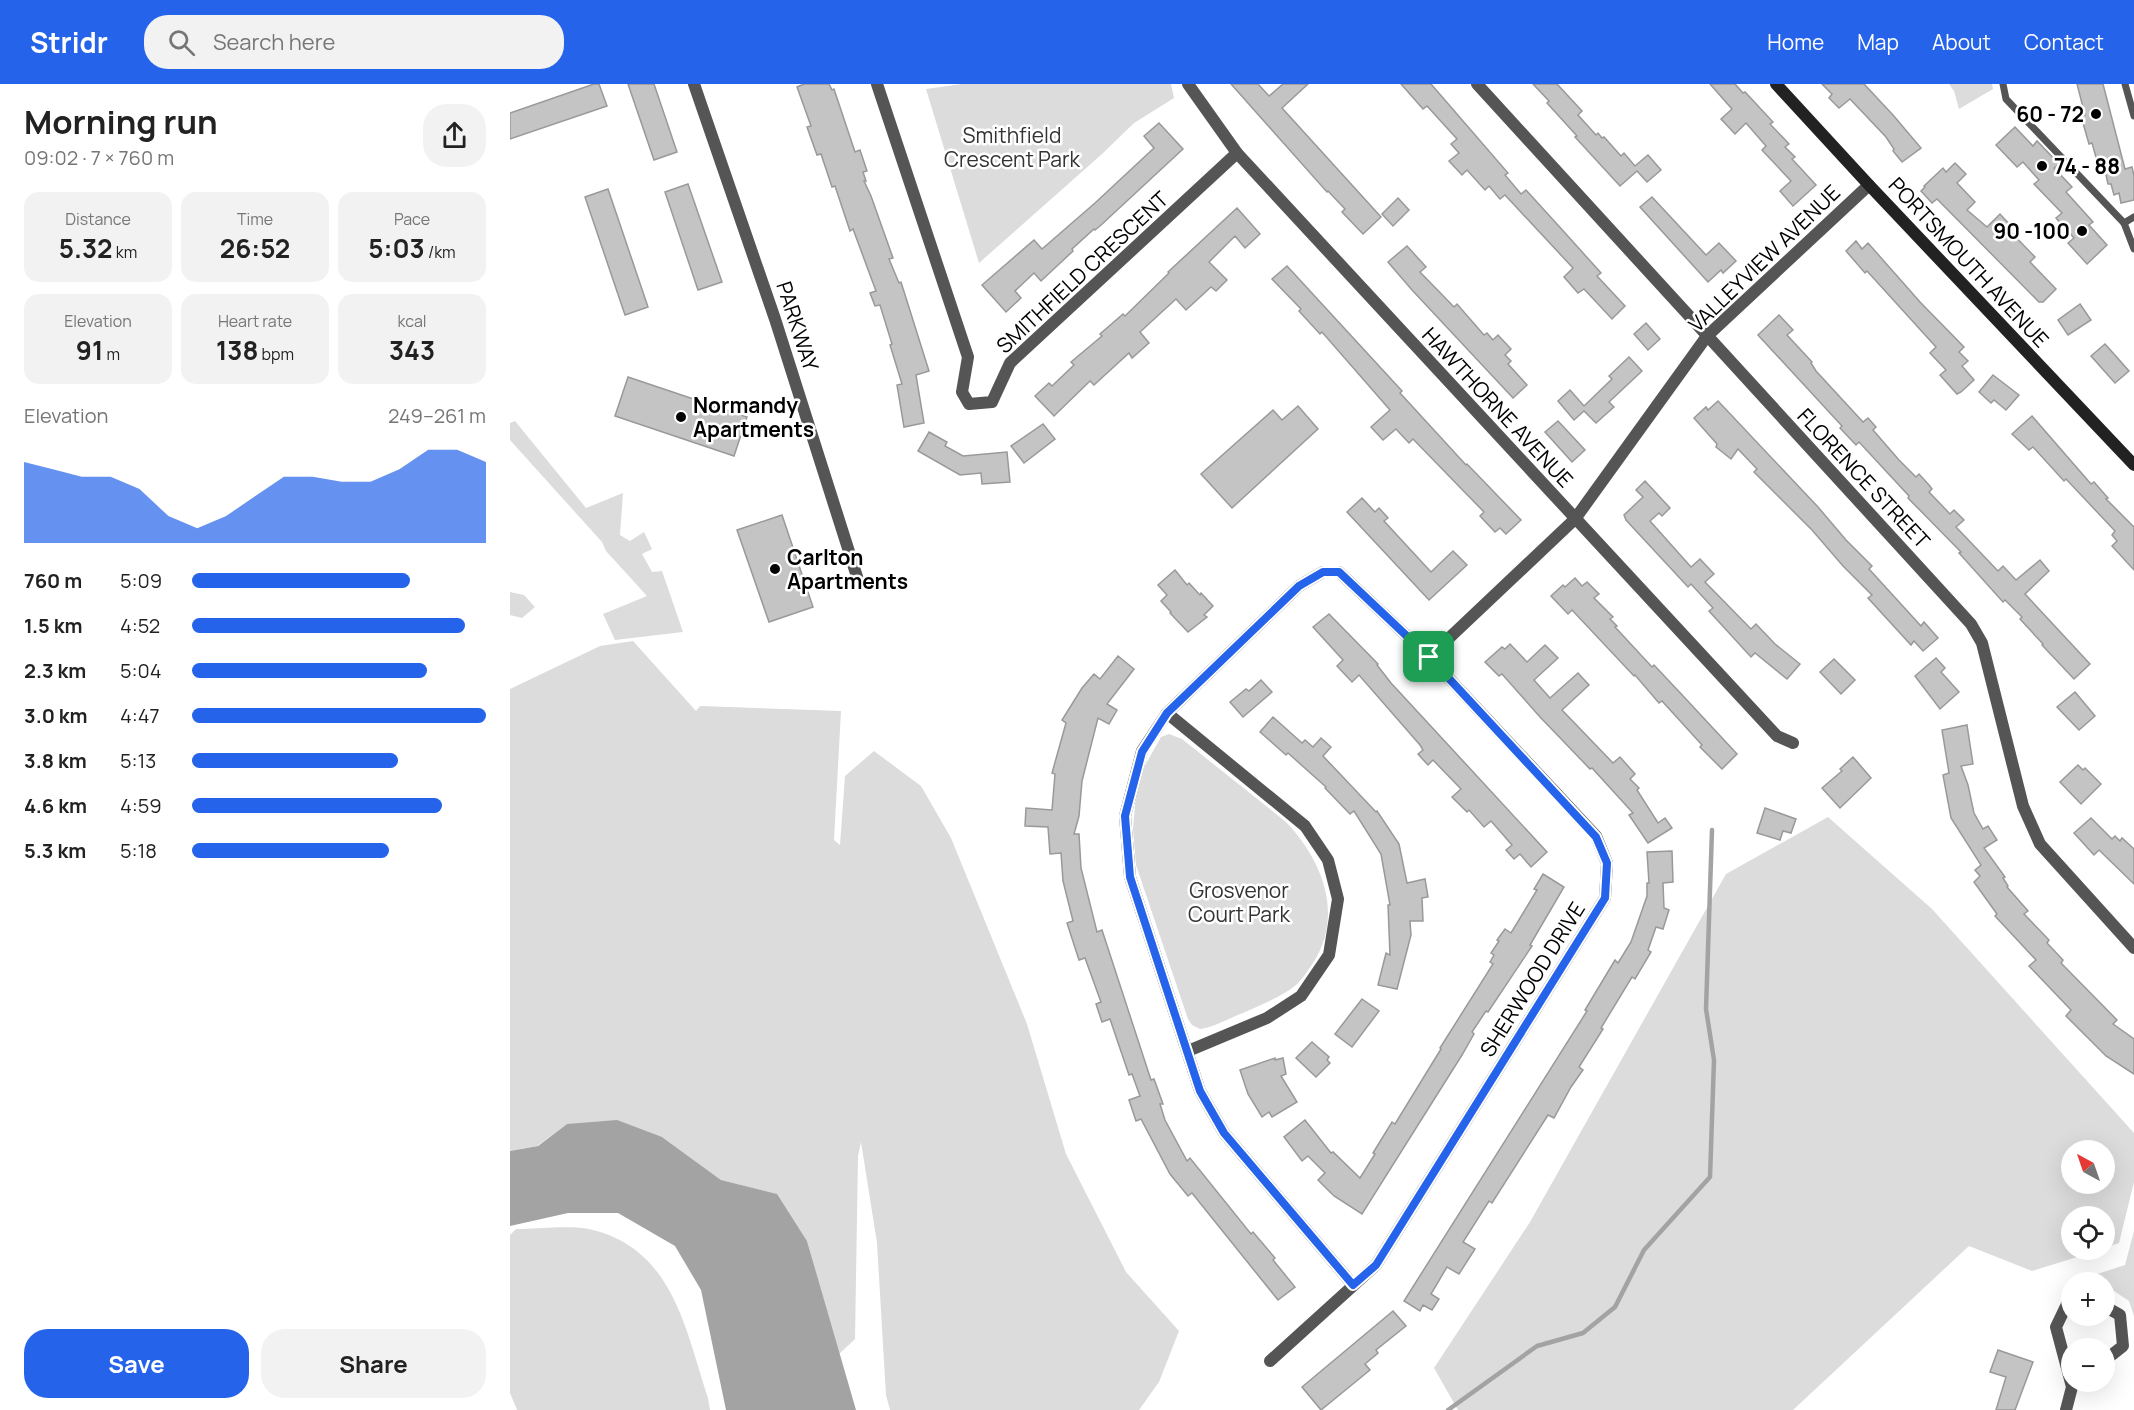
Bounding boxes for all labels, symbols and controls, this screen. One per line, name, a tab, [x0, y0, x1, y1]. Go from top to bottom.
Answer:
search box	[144, 15, 564, 69]
text: Stridr	[30, 23, 108, 61]
icon: search	[165, 26, 198, 59]
text: Search here	[213, 27, 335, 57]
text: Home	[1767, 28, 1824, 56]
text: Map	[1857, 28, 1899, 56]
text: About	[1932, 28, 1991, 56]
text: Contact	[2024, 28, 2104, 56]
text: Morning run	[24, 99, 218, 144]
place label: 60 - 72	[2016, 100, 2084, 128]
button: share	[423, 104, 486, 167]
marker: 60 - 72	[2089, 107, 2103, 121]
park label: Smithfield Crescent Park	[944, 121, 1081, 173]
text: 09:02 · 7 × 760 m	[24, 144, 174, 171]
place label: 74 - 88	[2054, 152, 2120, 180]
marker: 74 - 88	[2035, 159, 2049, 173]
street label: PORTSMOUTH AVENUE	[1883, 171, 2055, 353]
street label: VALLEYVIEW AVENUE	[1682, 178, 1846, 338]
street label: SMITHFIELD CRESCENT	[990, 185, 1174, 359]
text: Distance	[65, 208, 131, 230]
text: Time	[237, 208, 273, 230]
text: Pace	[394, 208, 430, 230]
place label: 90 -100	[1993, 217, 2070, 245]
marker: 90 -100	[2075, 224, 2089, 238]
text: 5.32	[59, 230, 113, 266]
text: 26:52	[220, 230, 290, 266]
text: 5:03	[368, 230, 425, 266]
text: km	[113, 241, 137, 263]
text: /km	[425, 241, 456, 263]
street label: PARKWAY	[770, 278, 826, 375]
text: Elevation	[64, 310, 132, 332]
text: Heart rate	[218, 310, 292, 332]
text: kcal	[397, 310, 427, 332]
street label: HAWTHORNE AVENUE	[1416, 321, 1580, 493]
text: 91	[76, 332, 103, 368]
text: 138	[216, 332, 258, 368]
text: 343	[389, 332, 435, 368]
text: m	[103, 343, 120, 365]
text: bpm	[258, 343, 294, 365]
place label: Normandy Apartments	[693, 391, 814, 443]
text: Elevation	[24, 402, 108, 429]
text: 249–261 m	[388, 402, 486, 429]
street label: FLORENCE STREET	[1792, 402, 1937, 554]
marker: Normandy Apartments	[674, 410, 688, 424]
place label: Carlton Apartments	[787, 543, 908, 595]
marker: Carlton Apartments	[768, 562, 782, 576]
text: 760 m	[24, 567, 82, 594]
text: 5:09	[120, 567, 162, 594]
text: 1.5 km	[24, 612, 83, 639]
text: 4:52	[120, 612, 160, 639]
pin	[1403, 631, 1454, 682]
icon: arrive	[1412, 640, 1445, 673]
text: 2.3 km	[24, 657, 86, 684]
text: 5:04	[120, 657, 162, 684]
text: 3.0 km	[24, 702, 88, 729]
text: 4:47	[120, 702, 160, 729]
text: 3.8 km	[24, 747, 87, 774]
text: 5:13	[120, 747, 156, 774]
text: 4.6 km	[24, 792, 87, 819]
text: 4:59	[120, 792, 162, 819]
text: 5.3 km	[24, 837, 86, 864]
text: 5:18	[120, 837, 157, 864]
park label: Grosvenor Court Park	[1188, 876, 1291, 928]
street label: SHERWOOD DRIVE	[1473, 896, 1591, 1062]
north arrow	[2061, 1140, 2115, 1194]
map controls	[2061, 1140, 2115, 1392]
button: locate	[2061, 1206, 2115, 1260]
button: +	[2061, 1272, 2115, 1326]
button: Save	[24, 1329, 249, 1398]
button: Share	[261, 1329, 486, 1398]
button: −	[2061, 1338, 2115, 1392]

